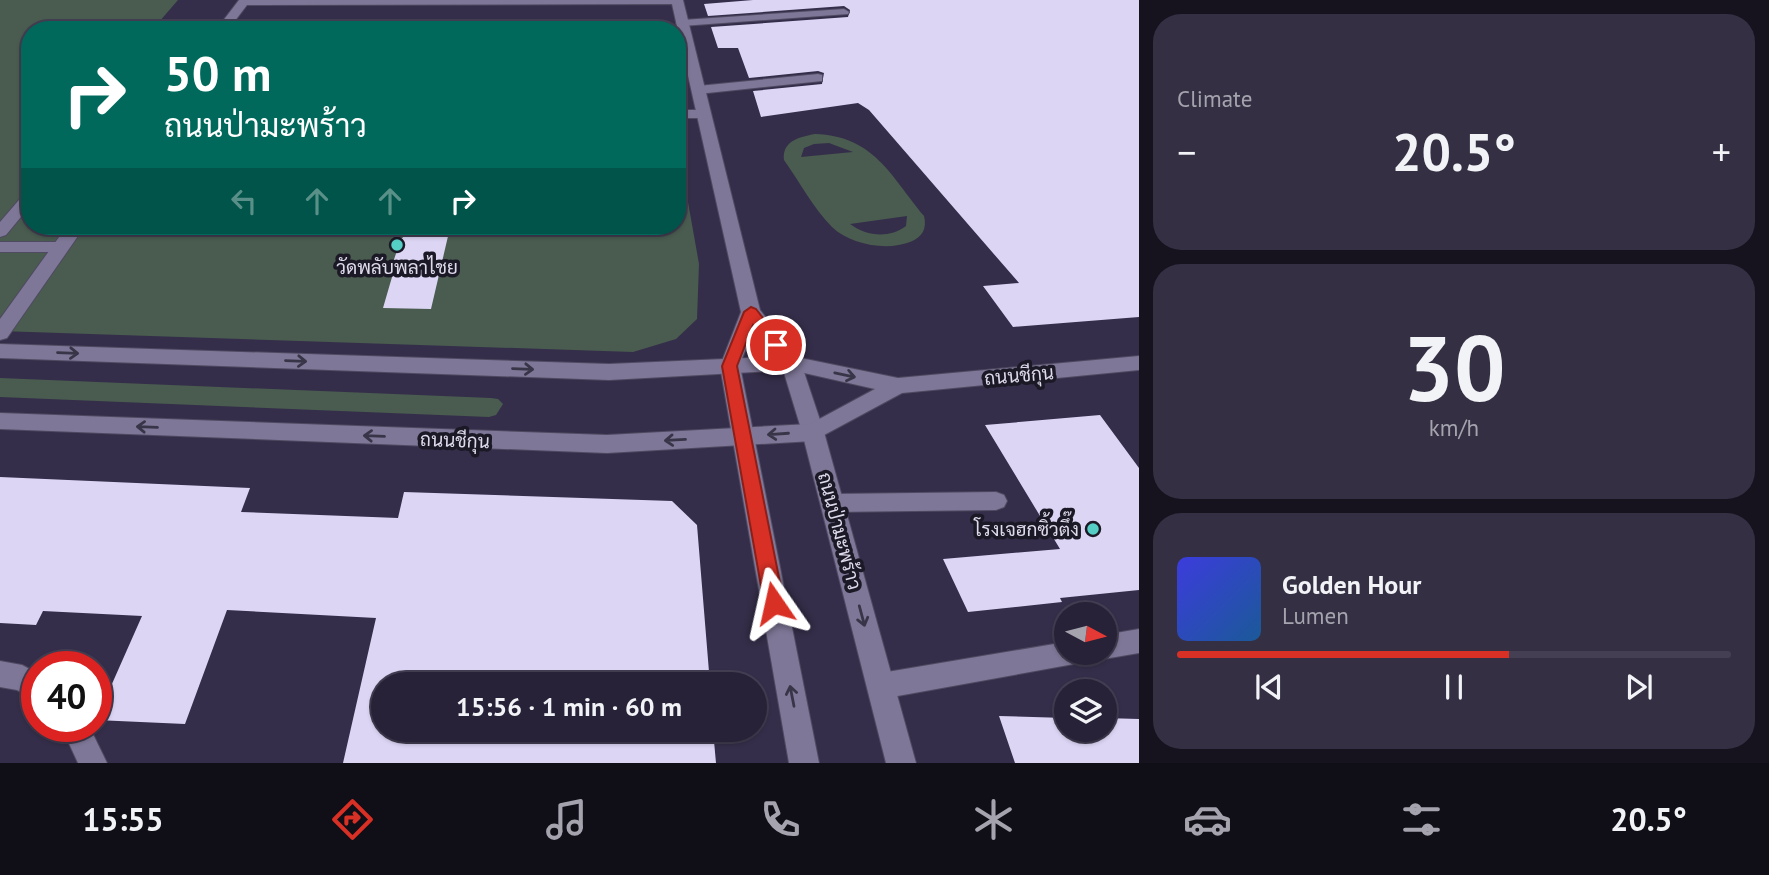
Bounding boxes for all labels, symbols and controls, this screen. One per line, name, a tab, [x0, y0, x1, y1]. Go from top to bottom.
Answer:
text: 50 m	[164, 41, 271, 105]
icon: right	[49, 49, 140, 140]
text: Climate	[1177, 84, 1252, 113]
text: ถนนป่ามะพร้าว	[164, 104, 367, 146]
text: 20.5°	[1392, 118, 1516, 185]
text: −	[1177, 127, 1196, 176]
text: +	[1712, 127, 1731, 176]
icon: left	[225, 182, 263, 220]
icon: ahead	[298, 182, 336, 220]
icon: ahead	[371, 182, 409, 220]
icon: right	[444, 182, 482, 220]
marker: วัดพลับพลาไชย	[389, 237, 405, 253]
place label: วัดพลับพลาไชย	[336, 255, 458, 279]
text: 30	[1402, 308, 1506, 426]
pin	[746, 315, 806, 375]
icon: arrive	[757, 326, 795, 364]
one-way arrow	[56, 347, 79, 360]
one-way arrow	[284, 354, 307, 368]
street label: ถนนชีกุน	[983, 360, 1055, 391]
one-way arrow	[511, 362, 534, 375]
one-way arrow	[833, 368, 856, 382]
text: km/h	[1429, 413, 1479, 442]
one-way arrow	[136, 420, 159, 433]
street label: ถนนชีกุน	[420, 427, 490, 454]
one-way arrow	[767, 428, 790, 441]
one-way arrow	[363, 430, 386, 443]
one-way arrow	[664, 434, 687, 447]
street label: ถนนป่ามะพร้าว	[813, 470, 867, 592]
place label: โรงเจฮกซิ้วตึ๊ง	[973, 511, 1079, 541]
marker: โรงเจฮกซิ้วตึ๊ง	[1085, 521, 1101, 537]
position arrow	[737, 566, 811, 640]
text: Golden Hour	[1282, 568, 1421, 601]
text: Lumen	[1282, 601, 1349, 630]
north arrow	[1054, 602, 1116, 665]
map controls	[1054, 602, 1117, 742]
one-way arrow	[856, 604, 869, 627]
speed limit sign: 40	[21, 651, 112, 742]
icon: previous	[1250, 668, 1288, 706]
icon: pause	[1435, 668, 1473, 706]
icon: next	[1620, 668, 1658, 706]
button: layers	[1054, 679, 1117, 742]
one-way arrow	[784, 685, 798, 708]
text: 15:56 · 1 min · 60 m	[456, 690, 682, 723]
icon: directions	[328, 795, 377, 844]
icon: music	[542, 795, 591, 844]
icon: phone	[756, 795, 805, 844]
icon: climate	[969, 795, 1018, 844]
icon: car	[1183, 795, 1232, 844]
icon: filters	[1397, 795, 1446, 844]
text: 15:55	[82, 798, 164, 840]
text: 20.5°	[1610, 798, 1687, 840]

